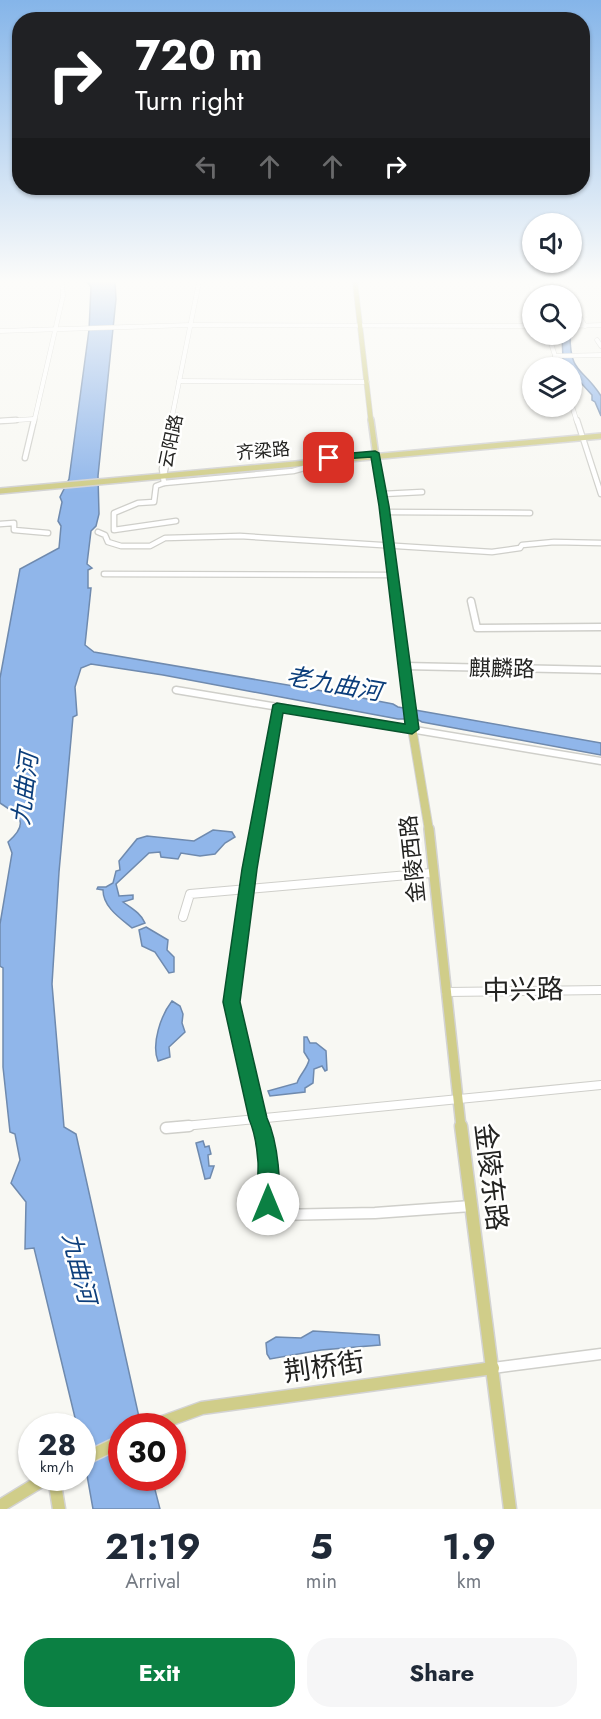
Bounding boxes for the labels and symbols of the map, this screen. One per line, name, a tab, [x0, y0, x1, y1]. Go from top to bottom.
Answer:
street label: 云阳路	[153, 412, 189, 470]
pin	[303, 432, 354, 483]
street label: 齐梁路	[235, 436, 291, 466]
street label: 麒麟路	[469, 651, 535, 685]
water label: 老九曲河	[284, 658, 388, 710]
water label: 九曲河	[3, 747, 47, 827]
street label: 金陵西路	[391, 814, 433, 904]
street label: 中兴路	[482, 969, 564, 1010]
street label: 金陵东路	[466, 1121, 517, 1233]
position arrow	[236, 1172, 300, 1236]
water label: 九曲河	[54, 1229, 106, 1311]
street label: 荆桥街	[281, 1342, 367, 1391]
speed limit sign: 30	[108, 1413, 186, 1491]

